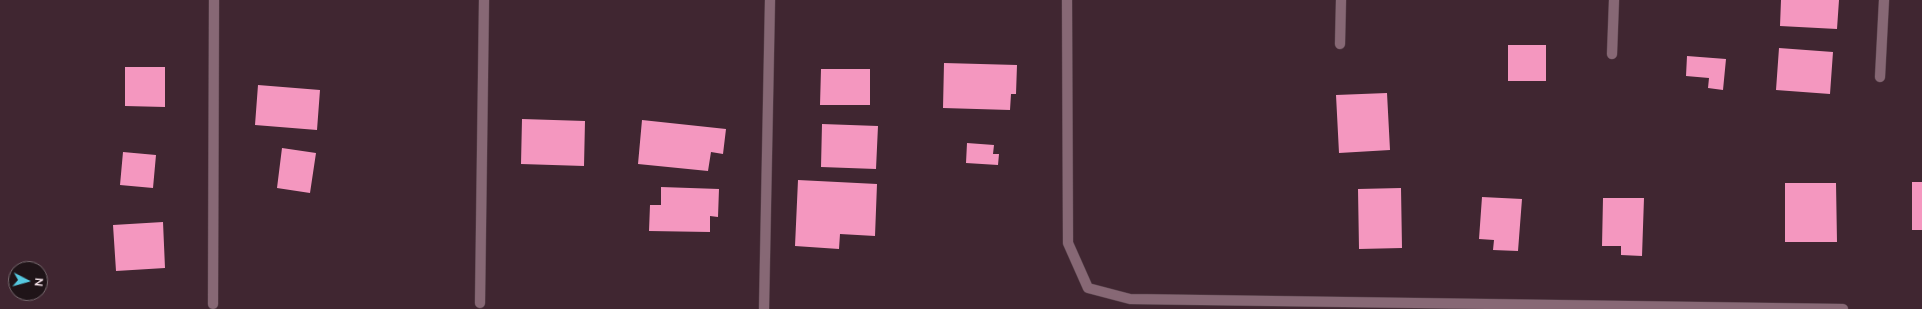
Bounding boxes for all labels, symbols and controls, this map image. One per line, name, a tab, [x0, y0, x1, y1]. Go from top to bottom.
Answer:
north arrow	[8, 261, 48, 301]
text: N	[33, 277, 46, 287]

